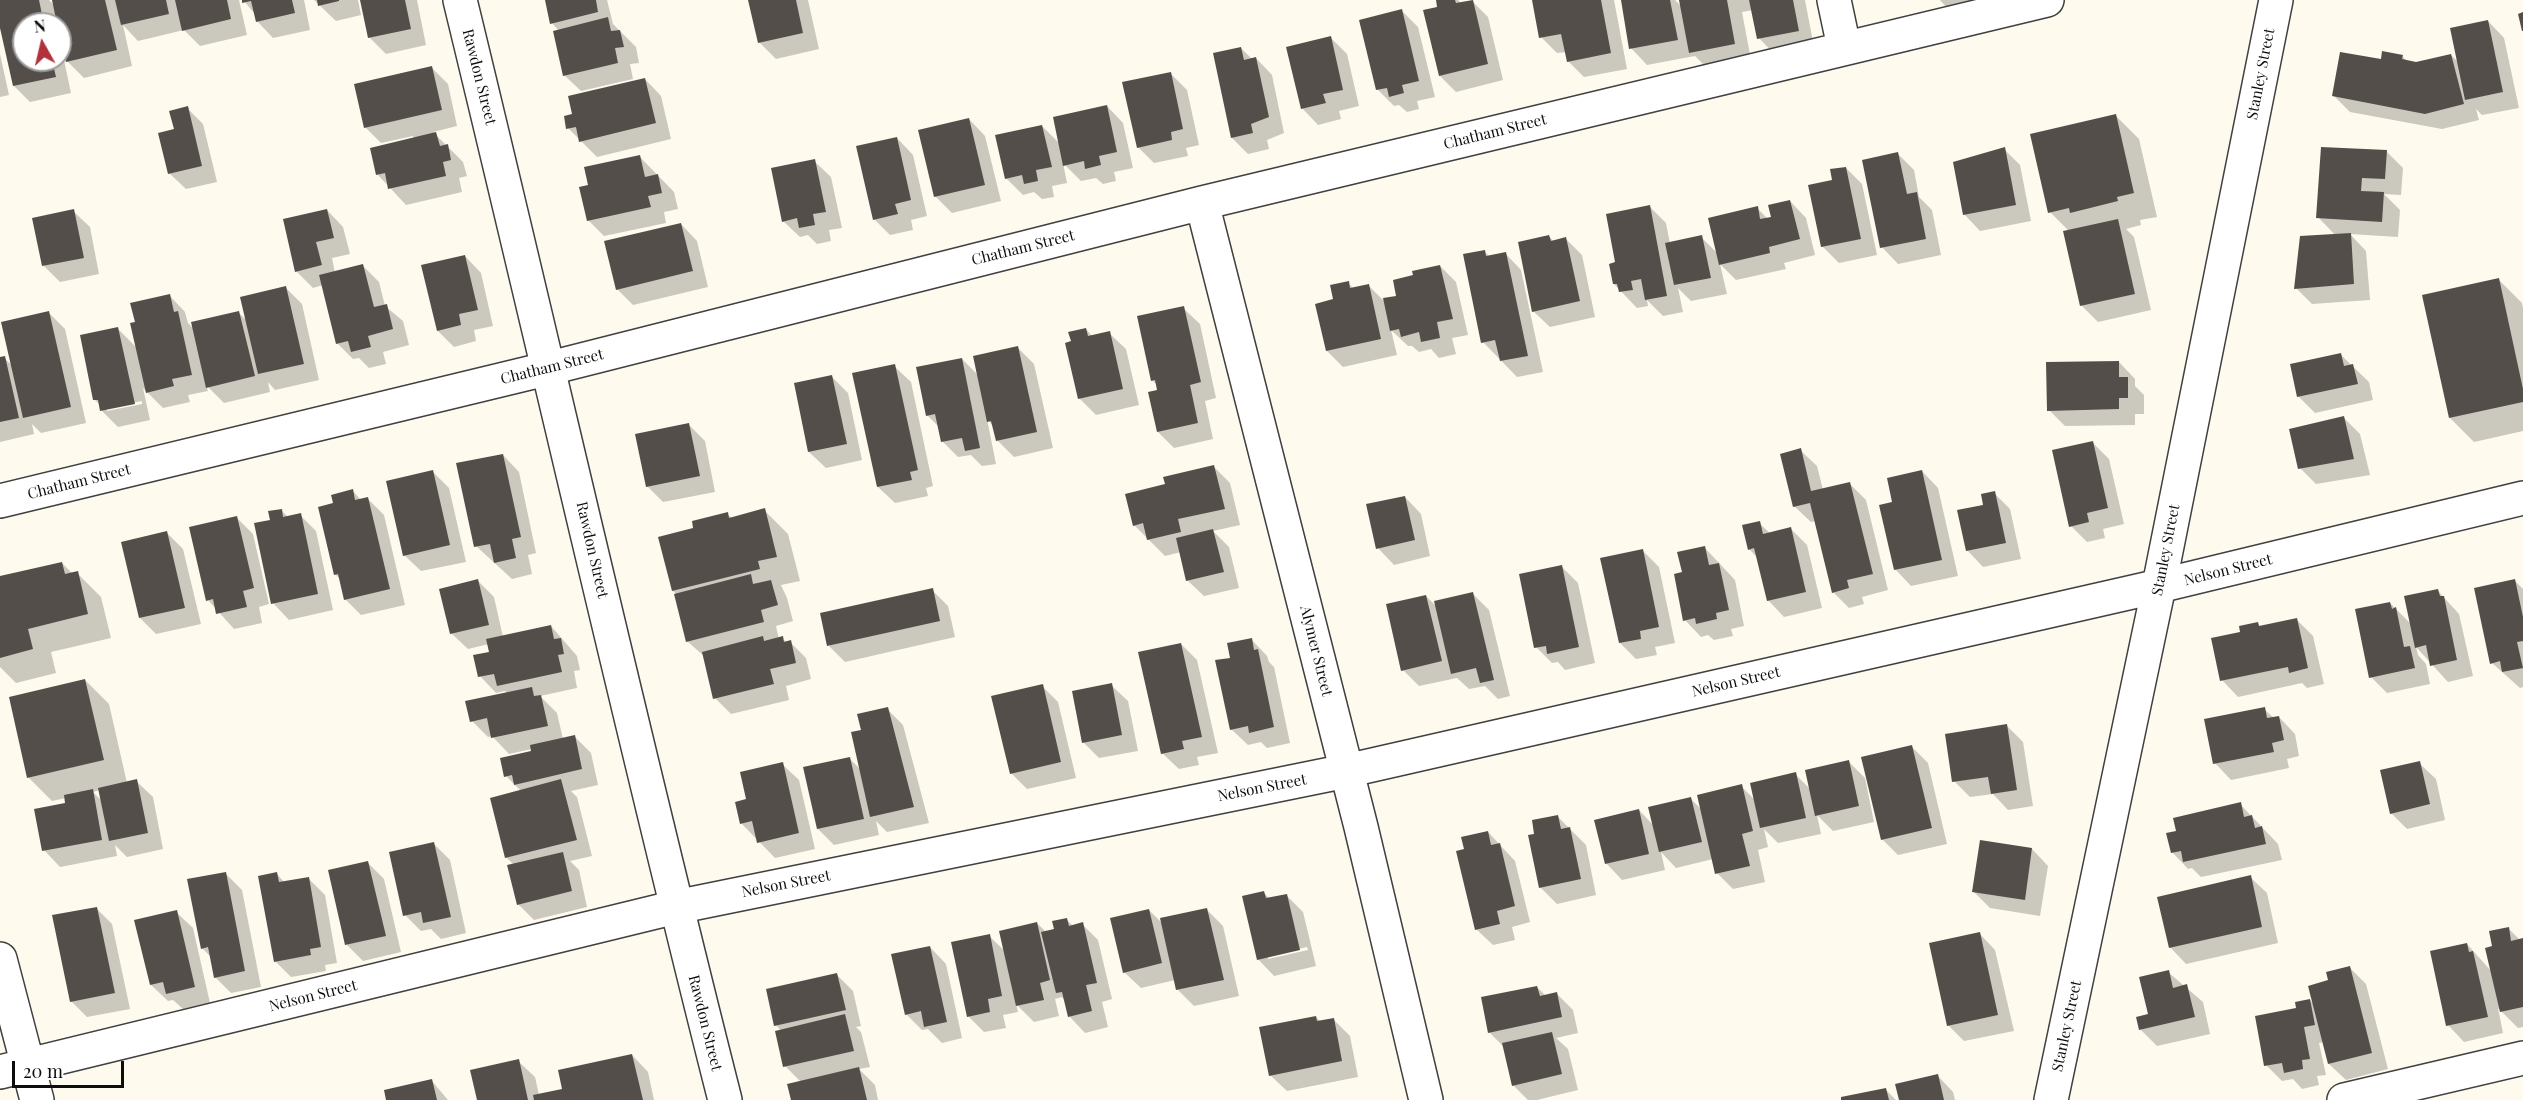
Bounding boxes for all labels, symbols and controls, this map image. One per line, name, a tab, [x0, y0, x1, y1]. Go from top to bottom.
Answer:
north arrow	[12, 12, 72, 72]
text: N	[33, 14, 47, 37]
street label: Rawdon Street	[458, 27, 500, 127]
street label: Stanley Street	[2243, 27, 2279, 121]
street label: Chatham Street	[1442, 111, 1548, 153]
street label: Chatham Street	[970, 227, 1076, 269]
street label: Chatham Street	[499, 346, 605, 388]
street label: Chatham Street	[26, 461, 132, 503]
street label: Rawdon Street	[572, 500, 612, 600]
street label: Stanley Street	[2148, 503, 2184, 597]
street label: Nelson Street	[2182, 550, 2274, 590]
street label: Alymer Street	[1296, 604, 1336, 698]
street label: Nelson Street	[1690, 663, 1782, 701]
street label: Nelson Street	[1216, 771, 1308, 805]
street label: Nelson Street	[740, 867, 832, 901]
street label: Rawdon Street	[684, 973, 726, 1073]
street label: Nelson Street	[267, 976, 359, 1016]
street label: Stanley Street	[2049, 979, 2085, 1073]
scale bar	[15, 1049, 128, 1087]
text: 20 m	[23, 1059, 63, 1083]

